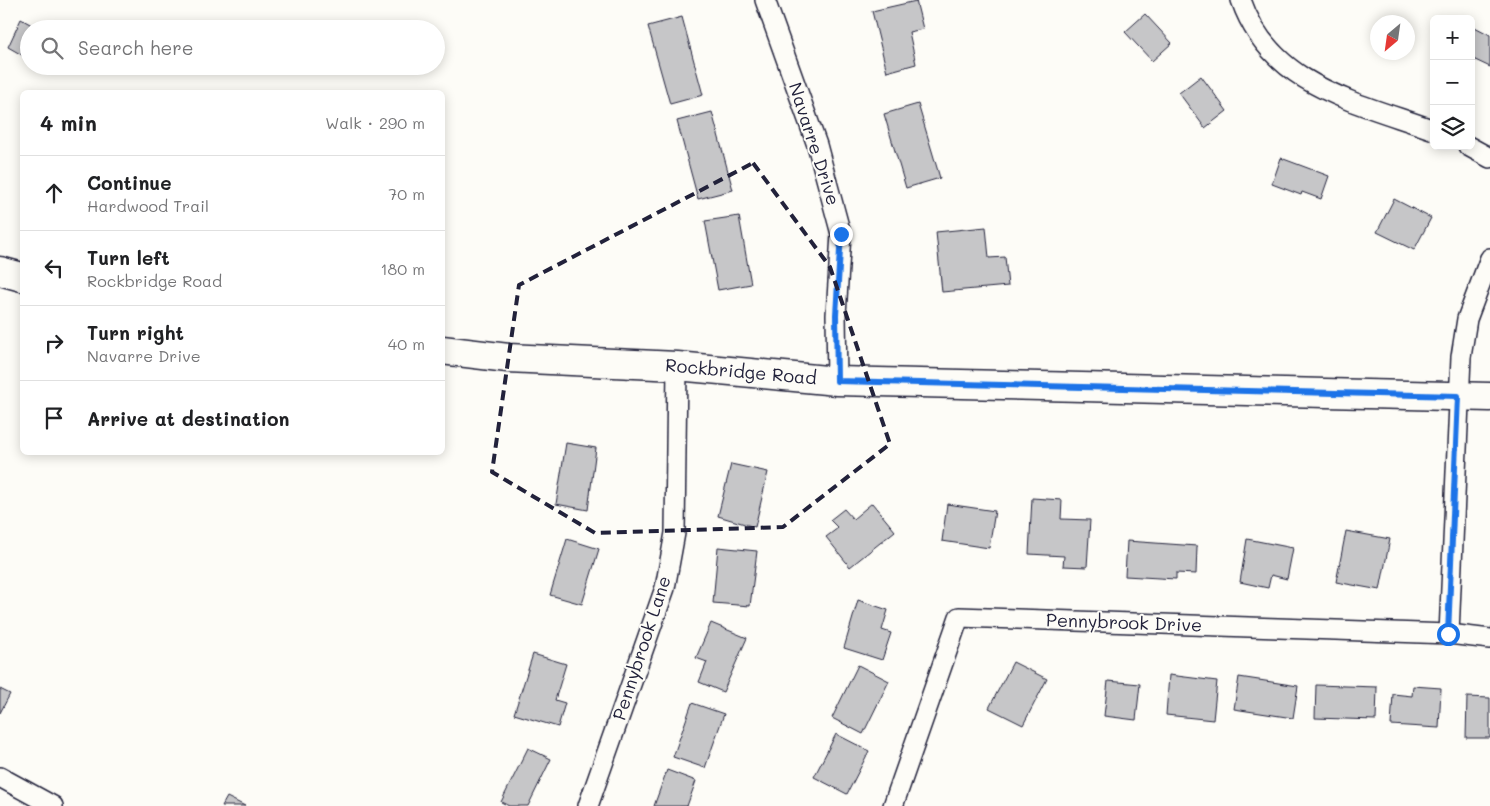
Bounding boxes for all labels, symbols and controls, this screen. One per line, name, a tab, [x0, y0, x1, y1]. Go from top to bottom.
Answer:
north arrow	[1370, 15, 1415, 60]
map controls	[1430, 15, 1475, 150]
button: +	[1430, 15, 1475, 60]
search box	[20, 20, 445, 75]
icon: search	[38, 34, 66, 62]
text: Search here	[78, 35, 194, 60]
button: −	[1430, 60, 1475, 105]
street label: Navarre Drive	[784, 79, 846, 208]
button: layers	[1430, 105, 1475, 150]
text: 4 min	[40, 109, 97, 136]
text: Walk · 290 m	[325, 112, 425, 133]
text: Continue	[87, 170, 172, 195]
icon: ahead	[40, 179, 68, 207]
text: 70 m	[388, 183, 425, 204]
text: Hardwood Trail	[87, 195, 209, 216]
route end	[830, 223, 853, 246]
text: Turn left	[87, 245, 170, 270]
icon: left	[40, 254, 68, 282]
text: 180 m	[380, 258, 425, 279]
text: Rockbridge Road	[87, 270, 222, 291]
text: Turn right	[87, 320, 184, 345]
icon: right	[40, 329, 68, 357]
text: 40 m	[388, 333, 425, 354]
text: Navarre Drive	[87, 345, 201, 366]
street label: Rockbridge Road	[664, 352, 818, 390]
icon: arrive	[40, 404, 68, 432]
text: Arrive at destination	[87, 406, 290, 431]
street label: Pennybrook Lane	[606, 572, 676, 723]
street label: Pennybrook Drive	[1046, 607, 1203, 637]
route start	[1437, 623, 1460, 646]

